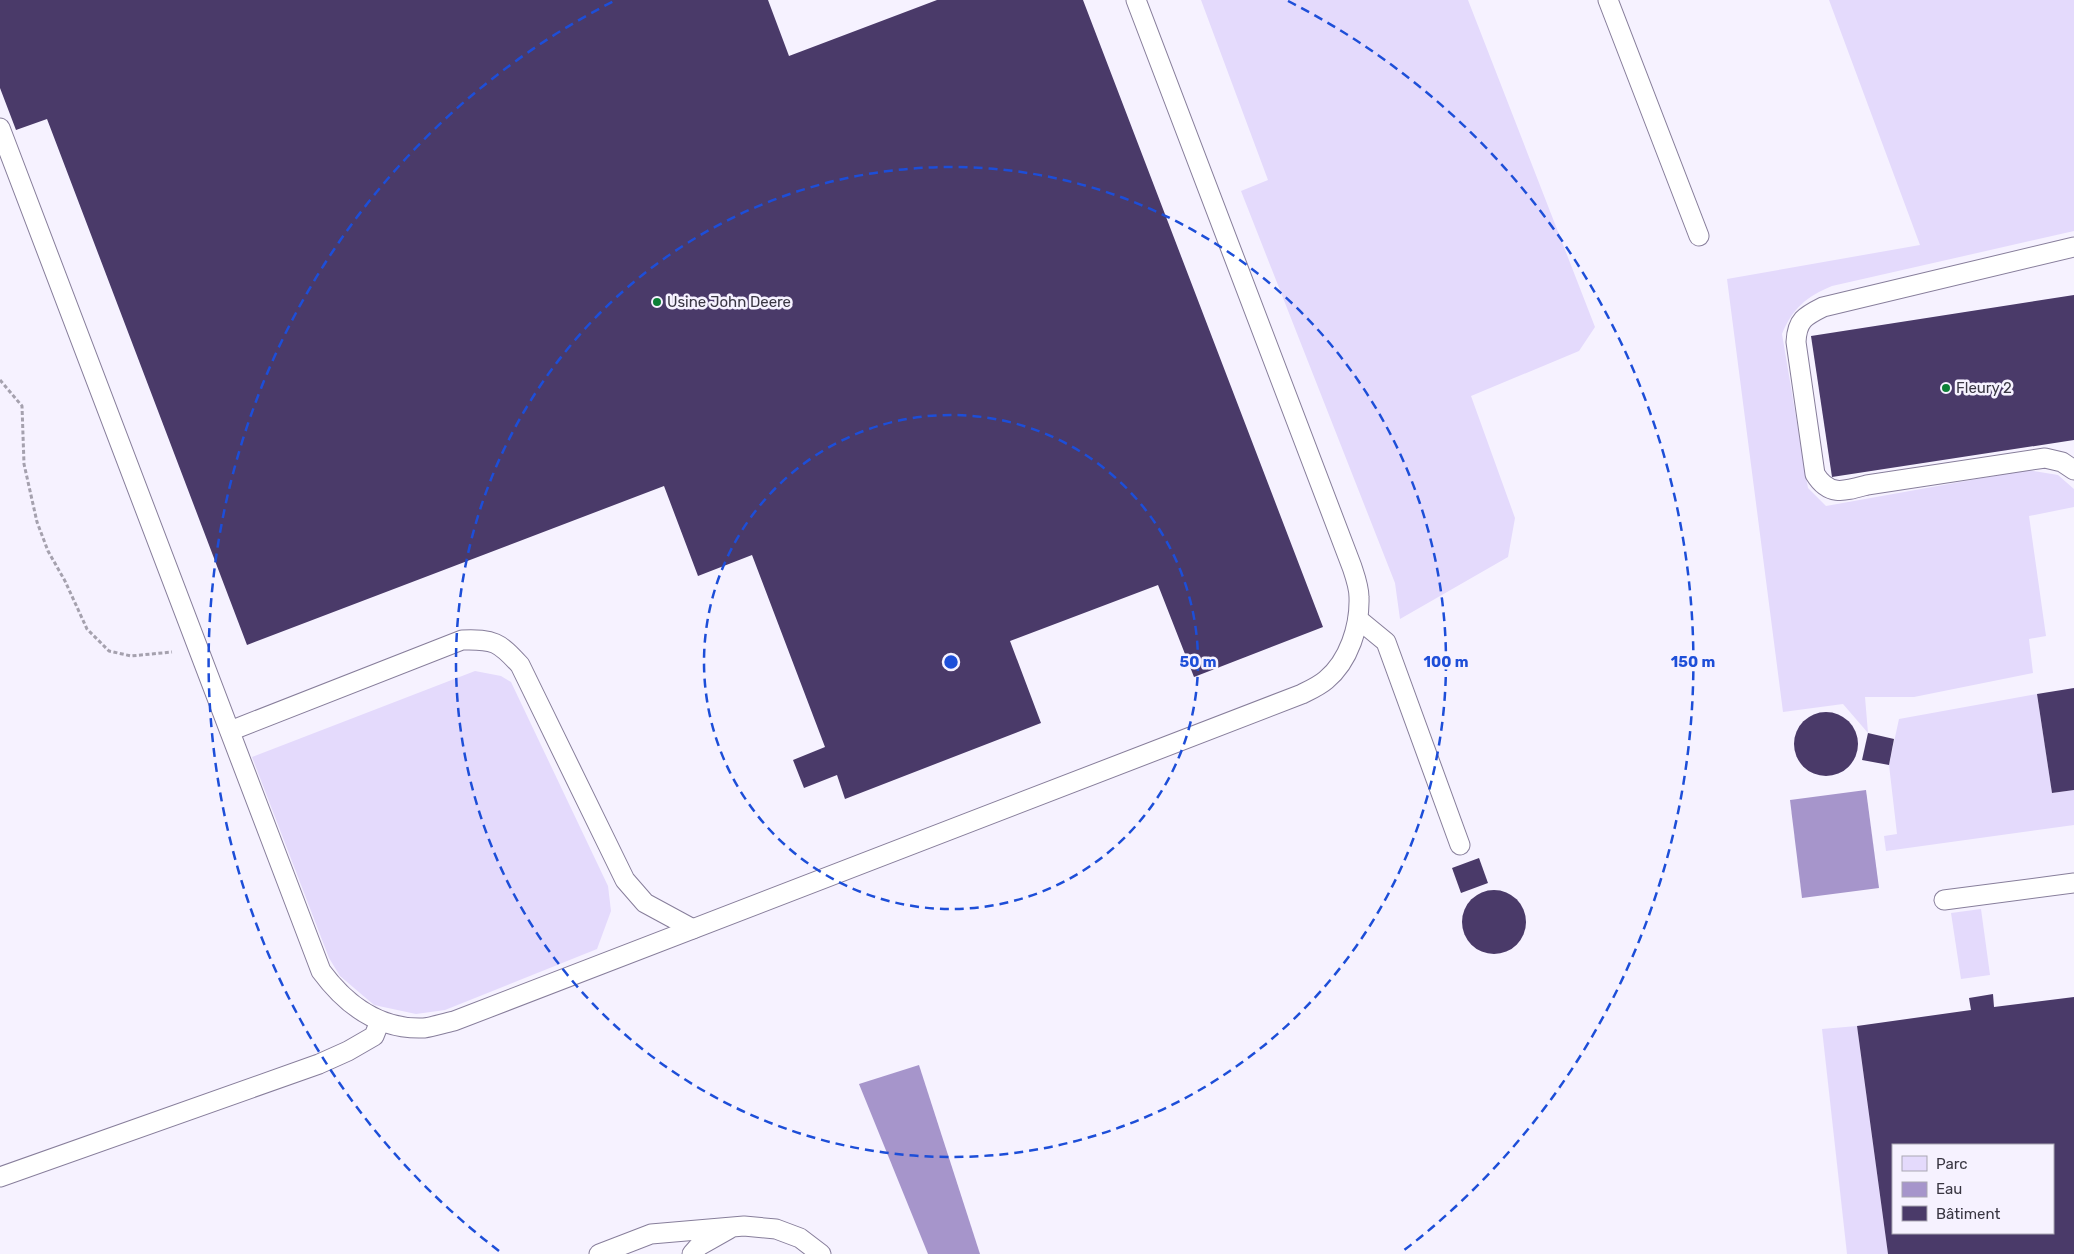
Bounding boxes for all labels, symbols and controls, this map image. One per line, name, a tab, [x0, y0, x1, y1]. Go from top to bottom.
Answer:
place label: Usine John Deere	[667, 293, 791, 311]
marker: Usine John Deere	[651, 296, 663, 308]
place label: Fleury 2	[1956, 379, 2012, 397]
marker: Fleury 2	[1940, 382, 1952, 394]
centre of rings	[942, 653, 960, 671]
text: 50 m	[1180, 653, 1216, 671]
text: 100 m	[1424, 653, 1468, 671]
text: 150 m	[1671, 653, 1715, 671]
legend	[1892, 1144, 2054, 1234]
text: Parc	[1936, 1155, 1968, 1173]
text: Eau	[1936, 1180, 1962, 1198]
text: Bâtiment	[1936, 1205, 2000, 1223]

